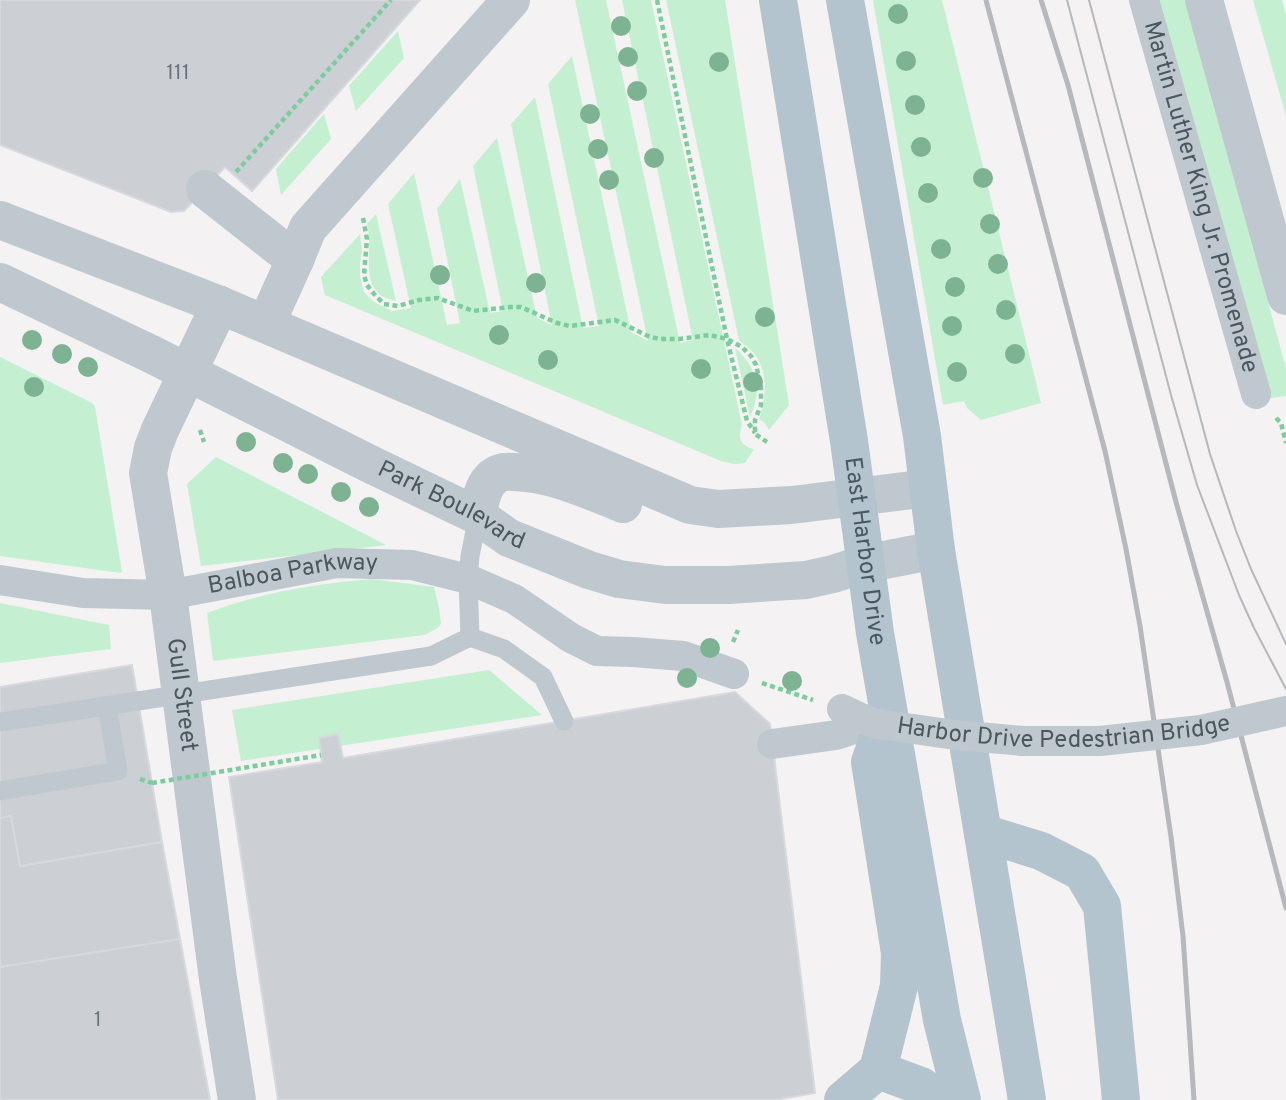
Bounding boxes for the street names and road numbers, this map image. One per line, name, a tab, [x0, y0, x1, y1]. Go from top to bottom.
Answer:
street label: Martin Luther King Jr. Promenade	[1136, 18, 1264, 377]
street label: Park Boulevard	[372, 455, 529, 558]
street label: East Harbor Drive	[836, 455, 892, 648]
street label: Balboa Parkway	[205, 548, 378, 602]
street label: Gull Street	[159, 636, 203, 754]
street label: Harbor Drive Pedestrian Bridge	[895, 709, 1233, 756]

